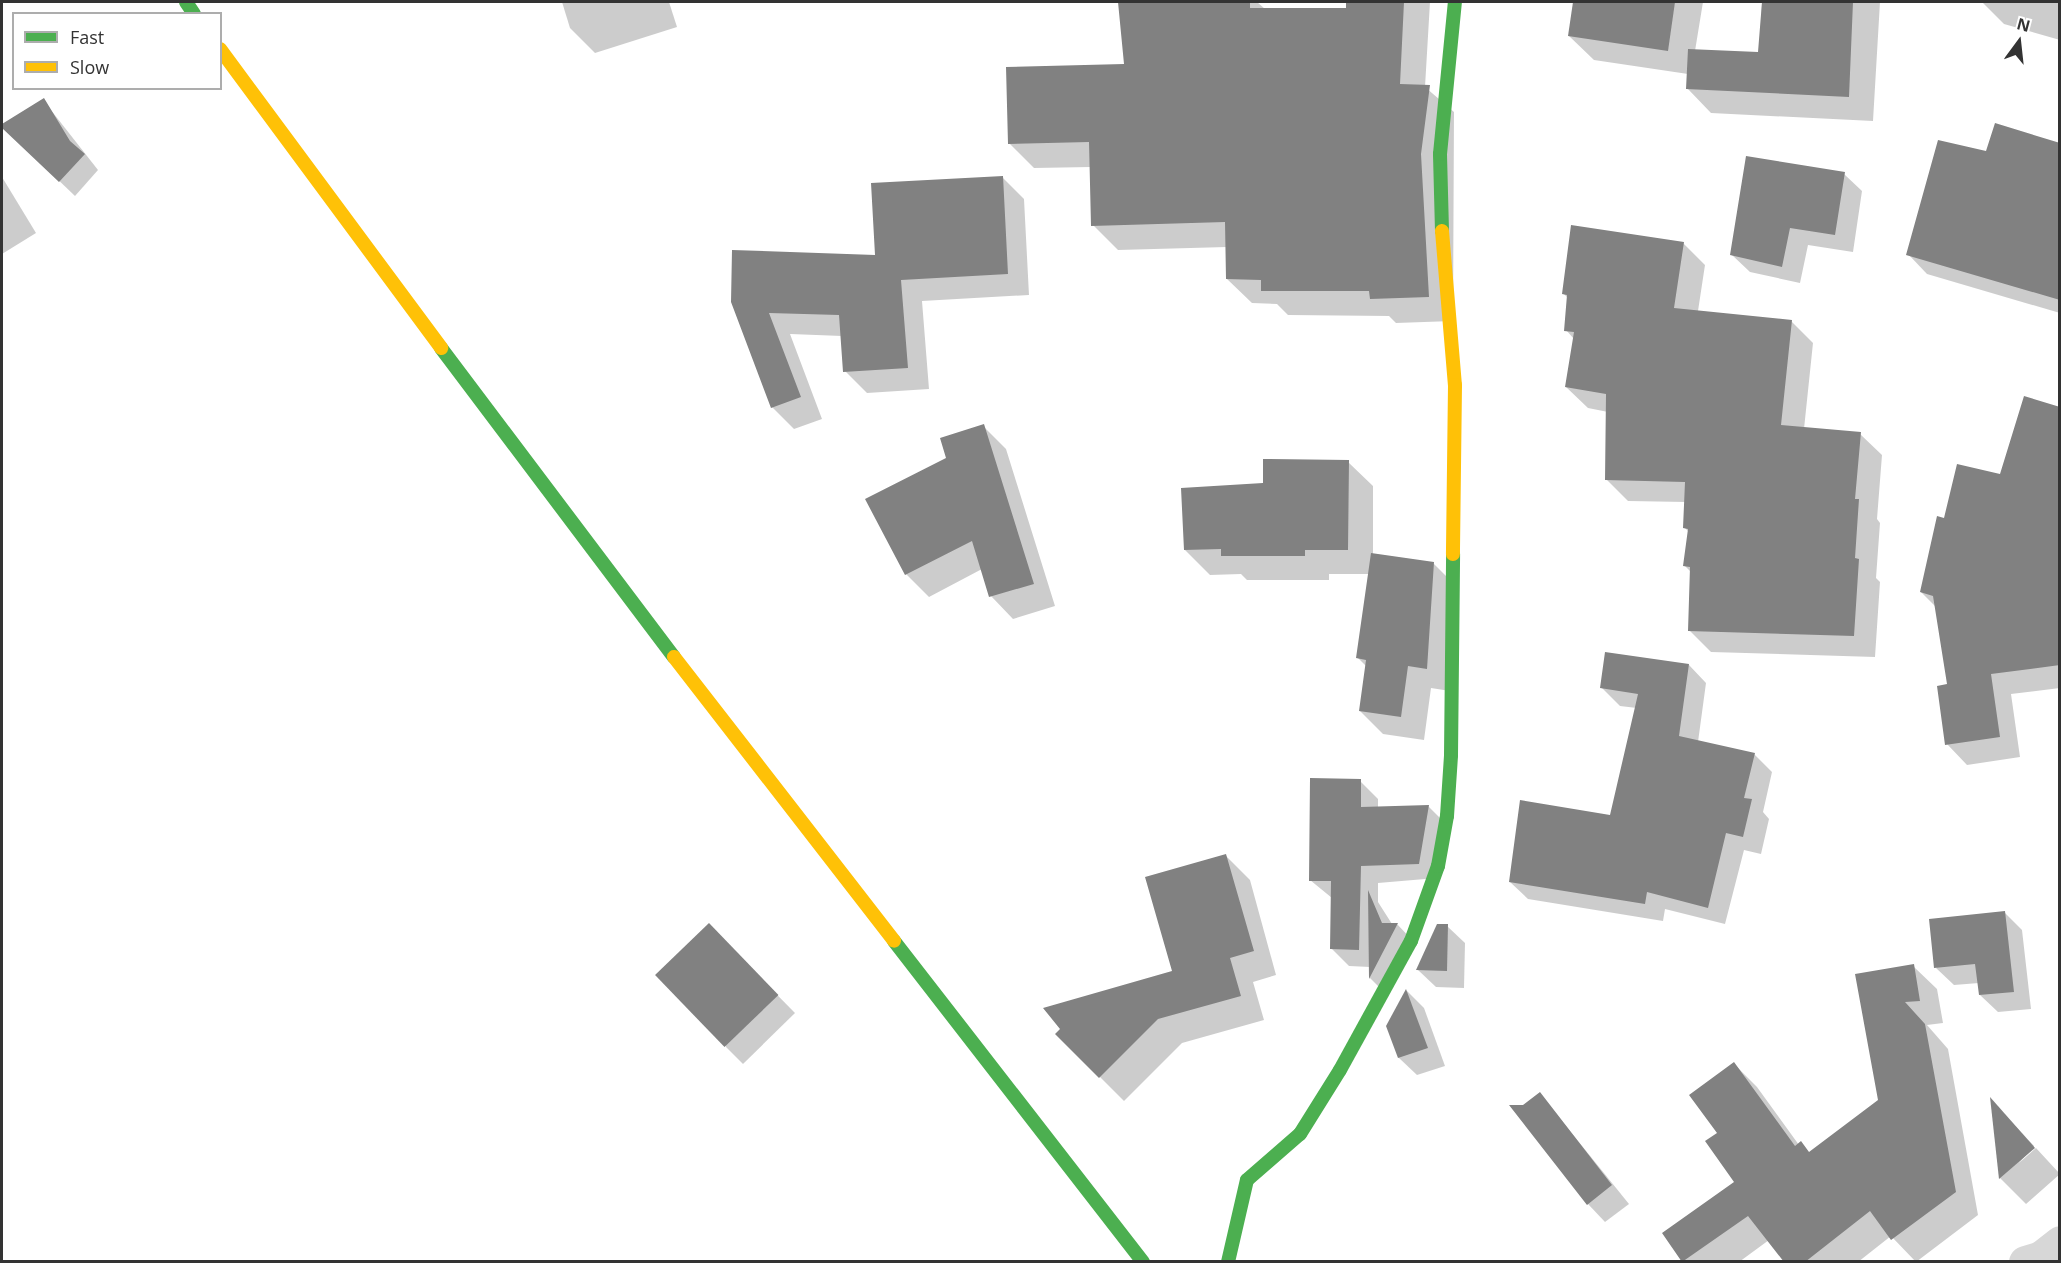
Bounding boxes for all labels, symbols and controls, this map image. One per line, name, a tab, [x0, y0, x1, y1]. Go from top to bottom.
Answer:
legend	[12, 12, 222, 90]
north arrow	[1989, 12, 2049, 72]
text: N	[2015, 12, 2033, 37]
text: Fast	[70, 25, 104, 49]
text: Slow	[70, 55, 109, 79]

